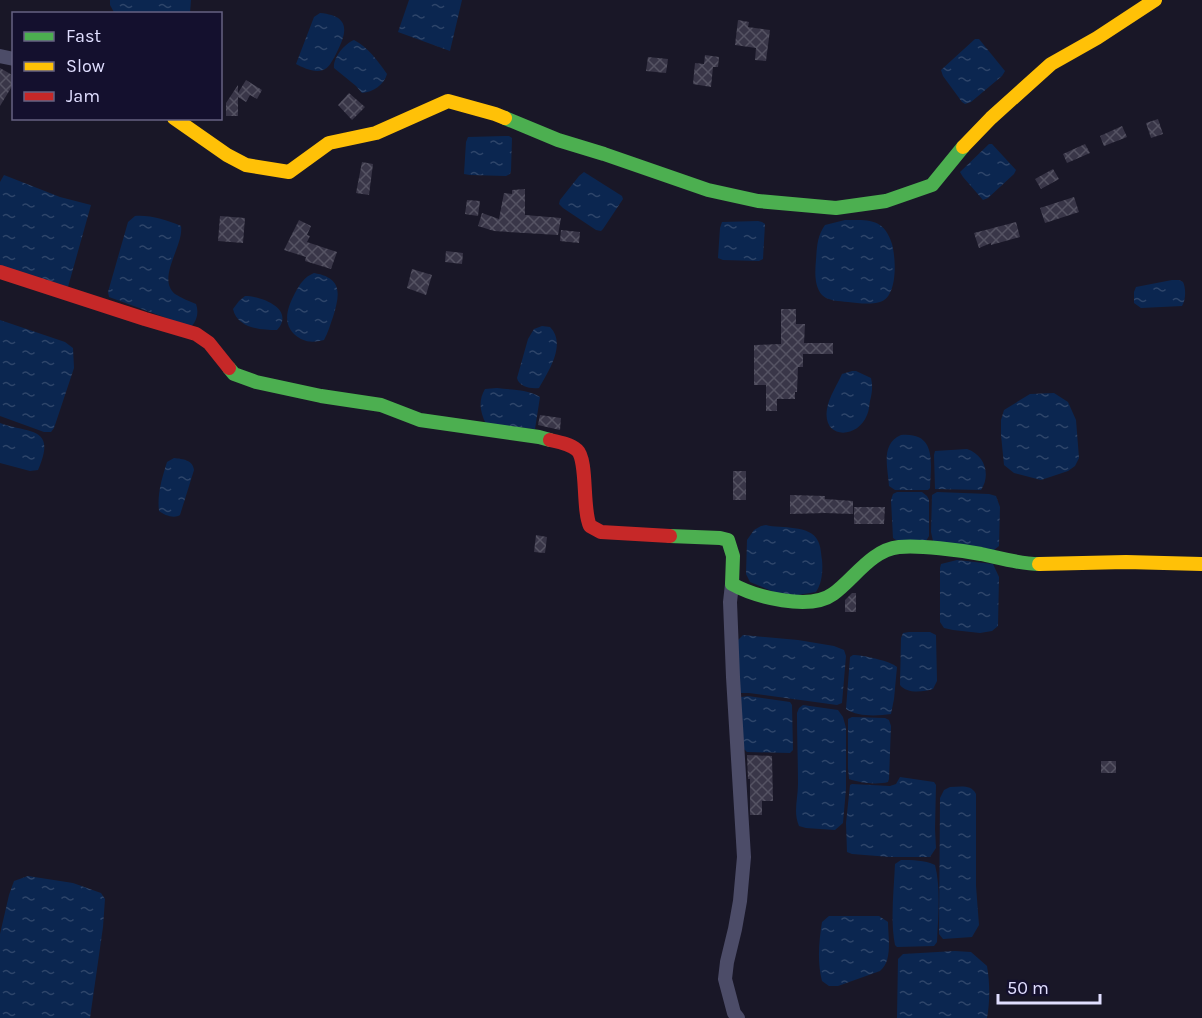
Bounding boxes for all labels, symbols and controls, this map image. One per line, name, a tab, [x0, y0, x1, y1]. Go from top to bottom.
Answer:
legend	[12, 12, 222, 120]
text: Fast	[66, 25, 101, 47]
text: Slow	[66, 55, 105, 77]
text: Jam	[66, 85, 100, 107]
scale bar	[998, 967, 1100, 1005]
text: 50 m	[1007, 977, 1049, 999]

